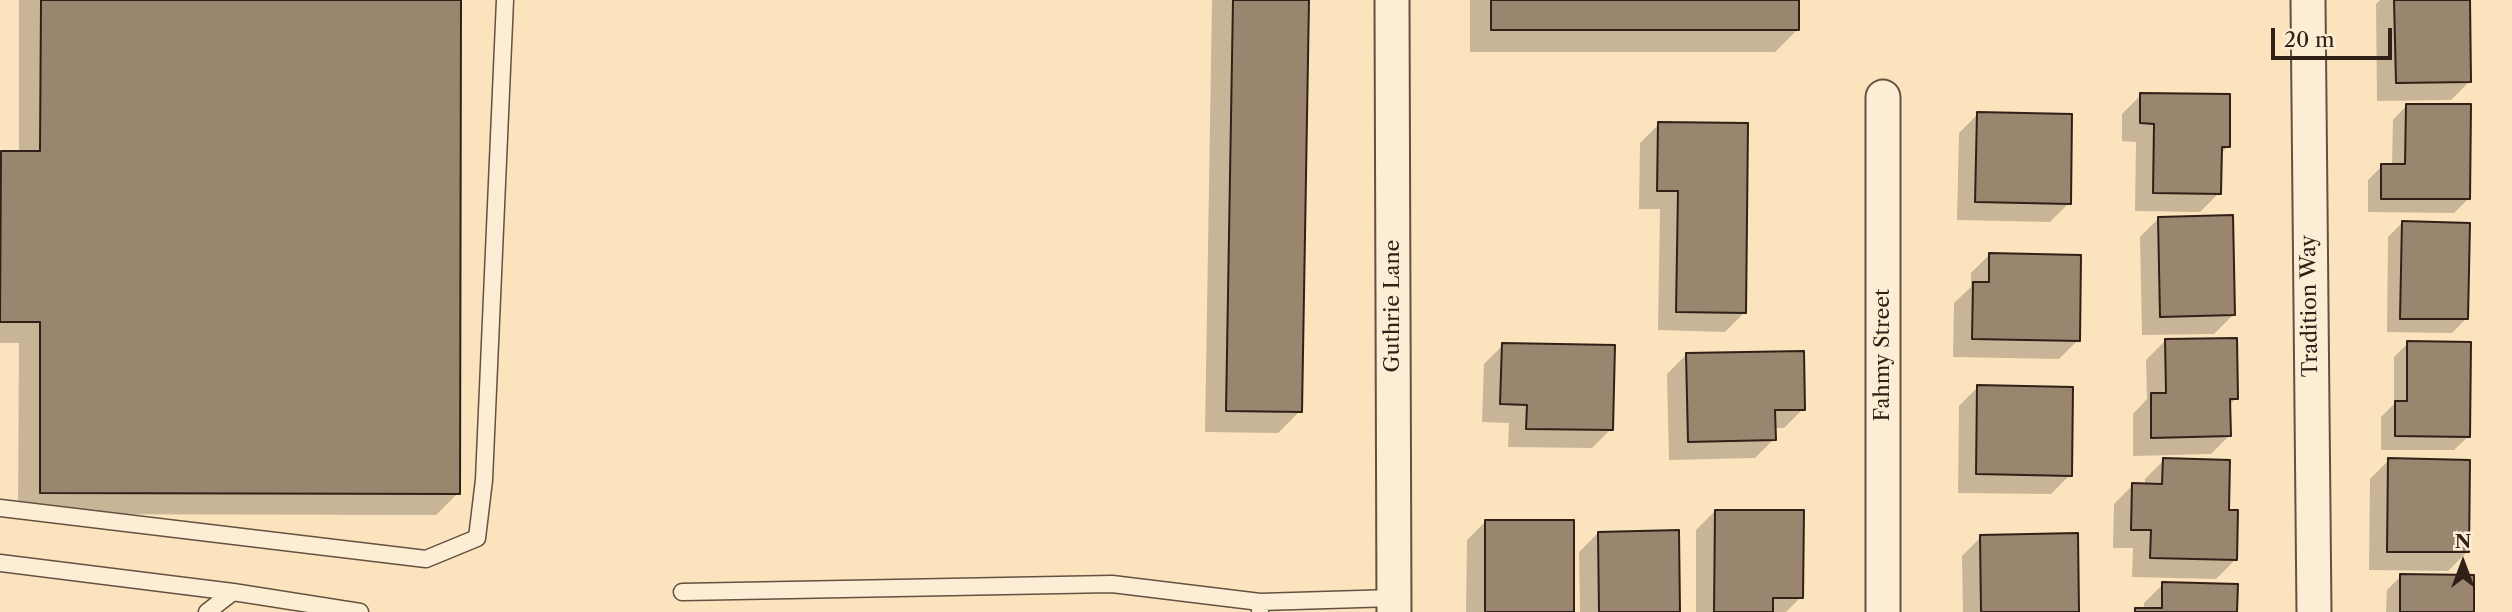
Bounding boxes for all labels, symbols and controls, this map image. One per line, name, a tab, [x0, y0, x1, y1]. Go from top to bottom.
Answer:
scale bar	[2274, 14, 2395, 58]
text: 20 m	[2284, 27, 2335, 52]
street label: Tradition Way	[2296, 235, 2324, 377]
street label: Guthrie Lane	[1380, 240, 1406, 372]
street label: Fahmy Street	[1870, 289, 1896, 421]
north arrow	[2428, 528, 2498, 598]
text: N	[2455, 530, 2471, 553]

